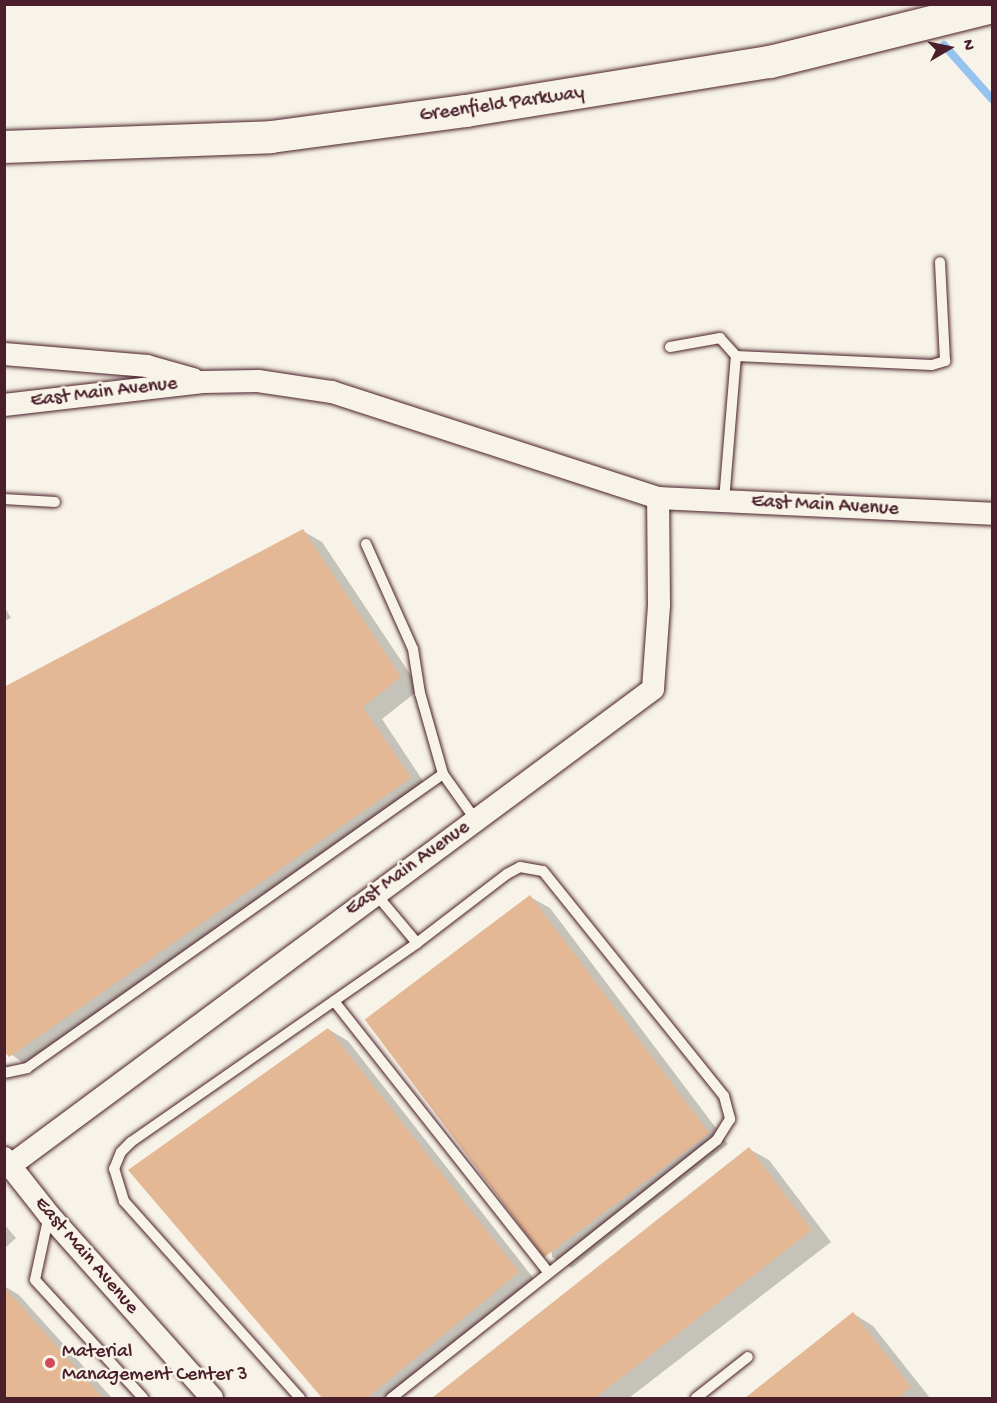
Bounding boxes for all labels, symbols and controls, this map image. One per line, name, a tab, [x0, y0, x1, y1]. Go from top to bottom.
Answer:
north arrow	[919, 18, 979, 78]
text: N	[957, 38, 977, 52]
street label: Greenfield Parkway	[418, 82, 586, 128]
street label: East Main Avenue	[29, 372, 179, 414]
street label: East Main Avenue	[751, 490, 899, 522]
street label: East Main Avenue	[341, 816, 475, 922]
street label: East Main Avenue	[29, 1192, 143, 1320]
place label: Material Management Center 3	[62, 1340, 248, 1387]
marker: Material Management Center 3	[43, 1356, 57, 1370]

